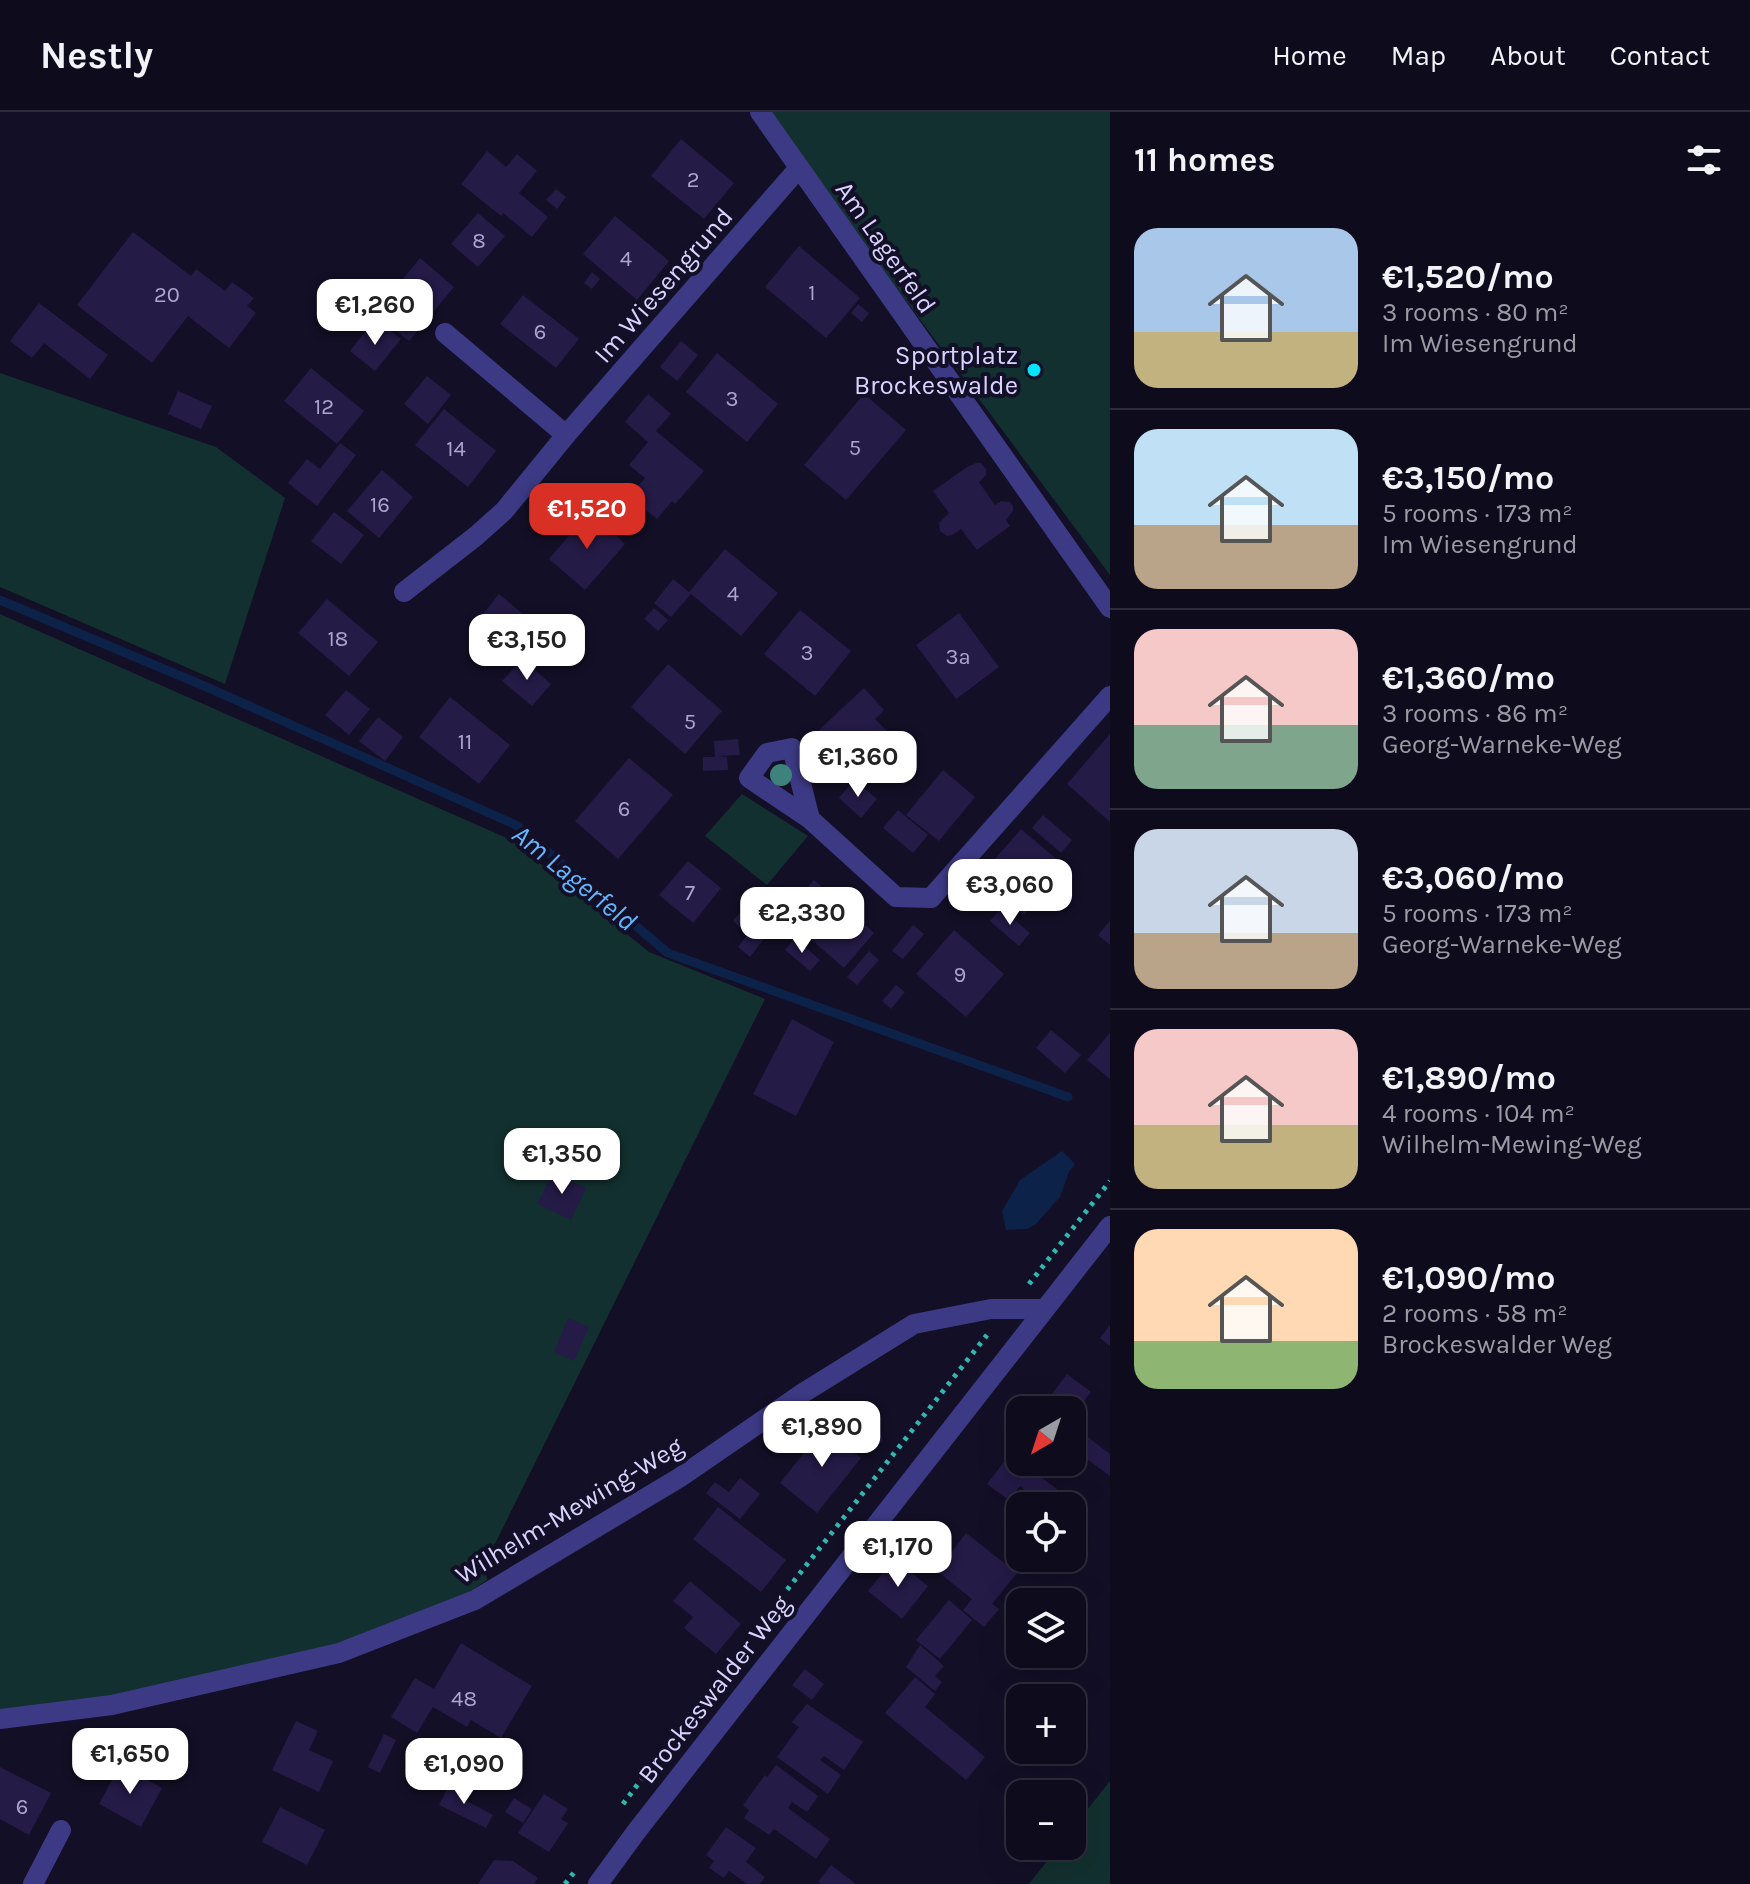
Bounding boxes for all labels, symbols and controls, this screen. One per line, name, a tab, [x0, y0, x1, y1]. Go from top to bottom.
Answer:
text: Nestly	[40, 33, 153, 78]
text: Home	[1272, 39, 1347, 72]
text: Map	[1391, 39, 1446, 72]
text: About	[1490, 39, 1566, 72]
text: Contact	[1610, 39, 1710, 72]
icon: filters	[1682, 138, 1726, 182]
text: 11 homes	[1134, 140, 1276, 180]
house number: 2	[687, 167, 699, 193]
street label: Am Lagerfeld	[829, 175, 943, 319]
street label: Im Wiesengrund	[587, 201, 739, 369]
house number: 8	[472, 228, 486, 254]
house number: 4	[620, 246, 632, 272]
text: €1,520/mo	[1382, 257, 1554, 297]
icon: home	[1198, 260, 1294, 356]
pin: €1,260	[310, 279, 440, 347]
house number: 1	[808, 280, 816, 306]
house number: 20	[154, 282, 180, 308]
text: €1,260	[335, 289, 415, 320]
text: 3 rooms · 80 m²	[1382, 297, 1569, 328]
house number: 6	[534, 319, 546, 345]
text: Im Wiesengrund	[1382, 328, 1578, 359]
place label: Sportplatz Brockeswalde	[854, 340, 1018, 401]
marker: Sportplatz Brockeswalde	[1025, 361, 1043, 379]
house number: 3	[726, 386, 739, 412]
house number: 12	[314, 394, 334, 420]
house number: 5	[849, 435, 861, 461]
house number: 14	[446, 436, 466, 462]
text: €3,150/mo	[1382, 458, 1554, 498]
icon: home	[1198, 461, 1294, 557]
pin: €1,520	[522, 483, 652, 551]
house number: 16	[370, 492, 390, 518]
text: €1,520	[547, 493, 627, 524]
text: 5 rooms · 173 m²	[1382, 498, 1573, 529]
text: Im Wiesengrund	[1382, 529, 1578, 560]
house number: 4	[727, 581, 739, 607]
pin: €3,150	[462, 614, 592, 682]
text: €3,150	[487, 624, 567, 655]
house number: 18	[328, 626, 348, 652]
house number: 3	[801, 640, 814, 666]
house number: 3a	[945, 644, 971, 670]
text: €1,360/mo	[1382, 658, 1555, 698]
icon: home	[1198, 661, 1294, 757]
text: 3 rooms · 86 m²	[1382, 698, 1568, 729]
house number: 5	[684, 709, 696, 735]
house number: 11	[458, 729, 472, 755]
text: Georg-Warneke-Weg	[1382, 729, 1622, 760]
pin: €1,360	[793, 731, 923, 799]
text: €1,360	[818, 741, 898, 772]
house number: 6	[618, 796, 630, 822]
water label: Am Lagerfeld	[506, 817, 644, 938]
text: €3,060/mo	[1382, 858, 1564, 898]
pin: €3,060	[945, 859, 1075, 927]
icon: home	[1198, 861, 1294, 957]
text: €3,060	[966, 869, 1054, 900]
house number: 7	[685, 880, 695, 906]
pin: €2,330	[737, 887, 867, 955]
text: €2,330	[758, 897, 846, 928]
text: 5 rooms · 173 m²	[1382, 898, 1573, 929]
text: Georg-Warneke-Weg	[1382, 929, 1622, 960]
house number: 9	[954, 962, 966, 988]
text: €1,890/mo	[1382, 1058, 1556, 1098]
icon: home	[1198, 1061, 1294, 1157]
text: 4 rooms · 104 m²	[1382, 1098, 1575, 1129]
pin: €1,350	[497, 1128, 627, 1196]
text: Wilhelm-Mewing-Weg	[1382, 1129, 1642, 1160]
text: €1,350	[522, 1138, 602, 1169]
text: €1,090/mo	[1382, 1258, 1556, 1298]
icon: home	[1198, 1261, 1294, 1357]
text: 2 rooms · 58 m²	[1382, 1298, 1568, 1329]
text: Brockeswalder Weg	[1382, 1329, 1612, 1360]
north arrow	[1006, 1396, 1086, 1476]
map controls	[1006, 1396, 1086, 1860]
pin: €1,890	[757, 1401, 887, 1469]
text: €1,890	[781, 1411, 863, 1442]
street label: Wilhelm-Mewing-Weg	[450, 1430, 689, 1591]
button: locate	[1006, 1492, 1086, 1572]
pin: €1,170	[833, 1521, 963, 1589]
text: €1,170	[863, 1531, 933, 1562]
button: layers	[1006, 1588, 1086, 1668]
street label: Brockeswalder Weg	[631, 1589, 798, 1789]
button: +	[1006, 1684, 1086, 1764]
house number: 48	[451, 1686, 477, 1712]
pin: €1,650	[65, 1728, 195, 1796]
text: €1,650	[90, 1738, 170, 1769]
pin: €1,090	[399, 1738, 529, 1806]
text: €1,090	[423, 1748, 505, 1779]
button: −	[1006, 1780, 1086, 1860]
house number: 6	[16, 1794, 28, 1820]

